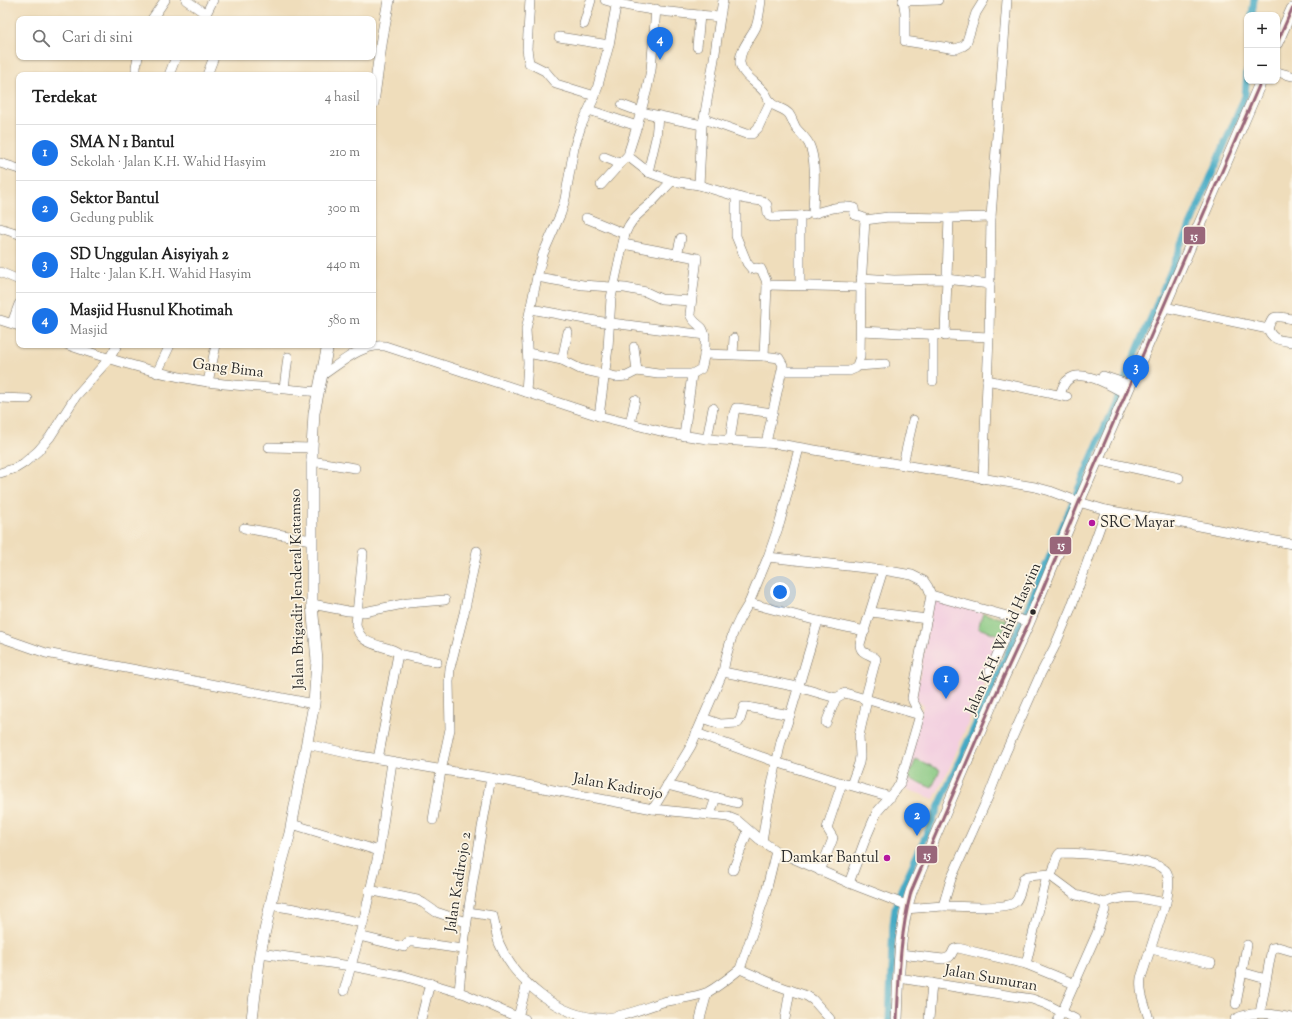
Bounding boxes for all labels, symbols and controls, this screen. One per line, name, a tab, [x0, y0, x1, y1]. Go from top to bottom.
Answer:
map controls	[1244, 12, 1280, 84]
button: +	[1244, 12, 1280, 48]
search box	[16, 16, 376, 60]
icon: search	[30, 27, 52, 49]
pin: 4	[647, 27, 673, 60]
text: Cari di sini	[62, 28, 133, 49]
button: −	[1244, 48, 1280, 84]
text: Terdekat	[32, 86, 97, 110]
text: 4 hasil	[325, 89, 360, 107]
text: SMA N 1 Bantul	[70, 133, 174, 154]
text: 1	[43, 144, 47, 162]
text: 210 m	[329, 144, 360, 162]
text: Sekolah · Jalan K.H. Wahid Hasyim	[70, 154, 266, 172]
text: Sektor Bantul	[70, 189, 159, 210]
text: 2	[42, 200, 48, 218]
text: 300 m	[328, 200, 360, 218]
text: Gedung publik	[70, 210, 154, 228]
line badge: 15	[1183, 226, 1206, 245]
text: 15	[1189, 229, 1198, 245]
text: SD Unggulan Aisyiyah 2	[70, 245, 229, 266]
text: 3	[42, 256, 48, 274]
text: 440 m	[327, 256, 360, 274]
text: Halte · Jalan K.H. Wahid Hasyim	[70, 266, 251, 284]
text: Masjid Husnul Khotimah	[70, 301, 233, 322]
text: 4	[42, 312, 48, 330]
text: 580 m	[329, 312, 360, 330]
text: Masjid	[70, 322, 108, 340]
street label: Gang Bima	[191, 354, 265, 384]
pin: 3	[1123, 355, 1149, 388]
street label: Jalan Brigadir Jenderal Katamso	[286, 488, 310, 691]
place label: SRC Mayar	[1100, 513, 1175, 534]
marker: SRC Mayar	[1087, 518, 1097, 528]
line badge: 15	[1049, 536, 1072, 555]
text: 15	[1056, 538, 1065, 554]
street label: Jalan K.H. Wahid Hasyim	[961, 559, 1047, 719]
your location	[770, 582, 790, 602]
unlabelled marker	[1028, 607, 1038, 617]
pin: 1	[933, 666, 959, 699]
street label: Jalan Kadirojo	[570, 769, 665, 805]
pin: 2	[904, 803, 930, 836]
street label: Jalan Kadirojo 2	[441, 830, 477, 934]
line badge: 15	[916, 845, 938, 864]
place label: Damkar Bantul	[781, 848, 879, 869]
text: 15	[922, 848, 931, 864]
marker: Damkar Bantul	[882, 853, 892, 863]
street label: Jalan Sumuran	[942, 960, 1039, 998]

